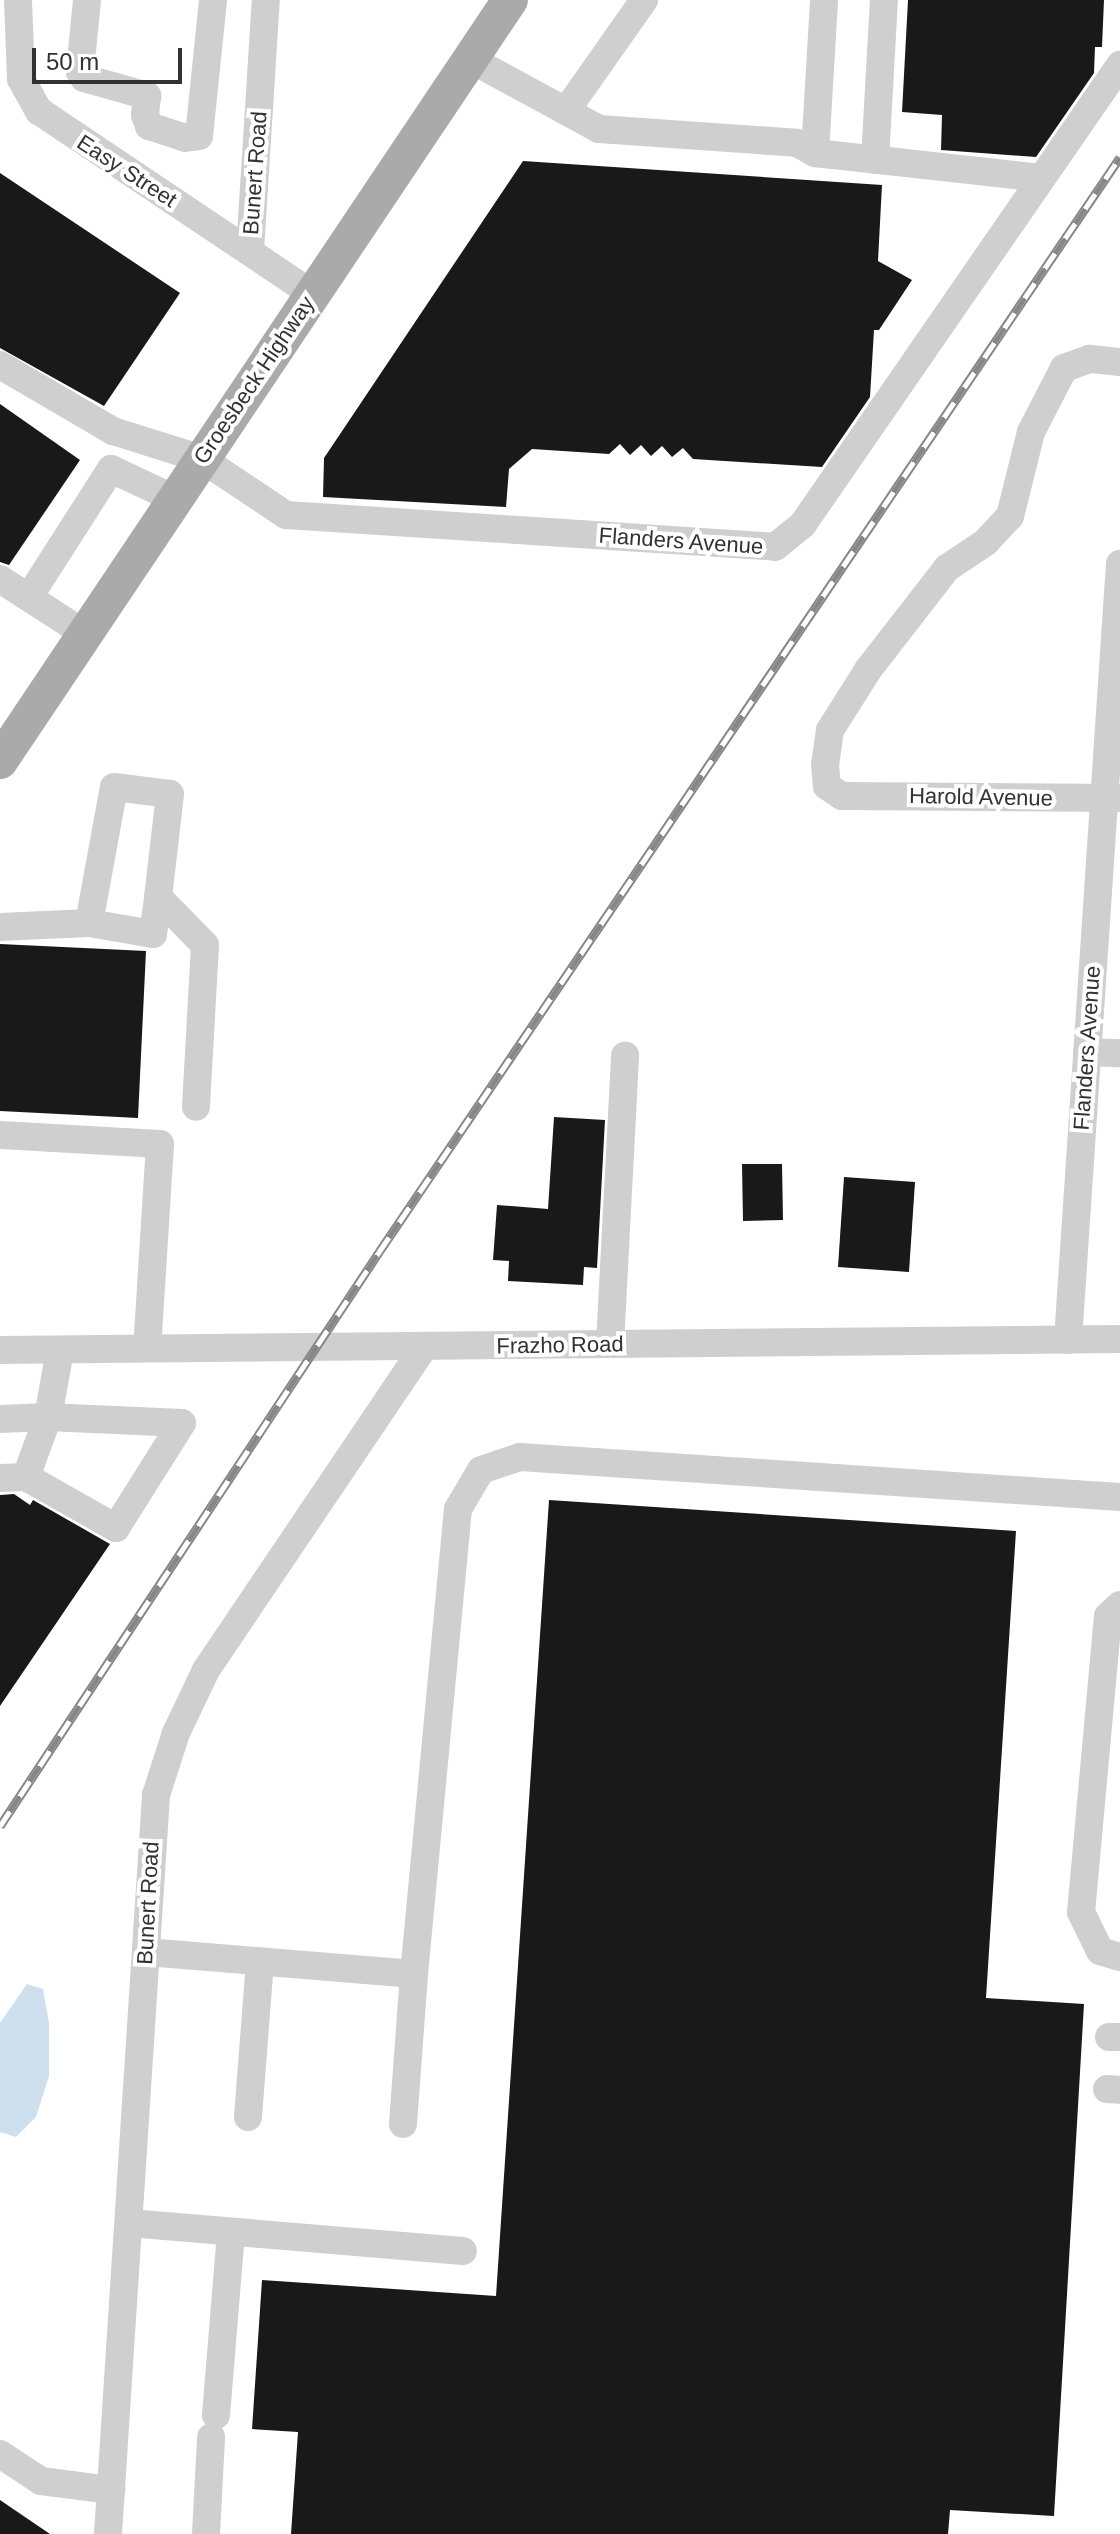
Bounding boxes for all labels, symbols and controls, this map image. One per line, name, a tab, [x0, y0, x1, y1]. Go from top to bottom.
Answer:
scale bar	[36, 32, 186, 82]
text: 50 m	[46, 48, 99, 75]
street label: Bunert Road	[238, 110, 272, 236]
street label: Easy Street	[72, 129, 182, 213]
street label: Groesbeck Highway	[188, 291, 320, 469]
street label: Flanders Avenue	[597, 522, 765, 560]
street label: Harold Avenue	[908, 783, 1054, 811]
street label: Flanders Avenue	[1068, 964, 1106, 1132]
street label: Frazho Road	[496, 1331, 624, 1359]
street label: Bunert Road	[132, 1841, 164, 1965]

